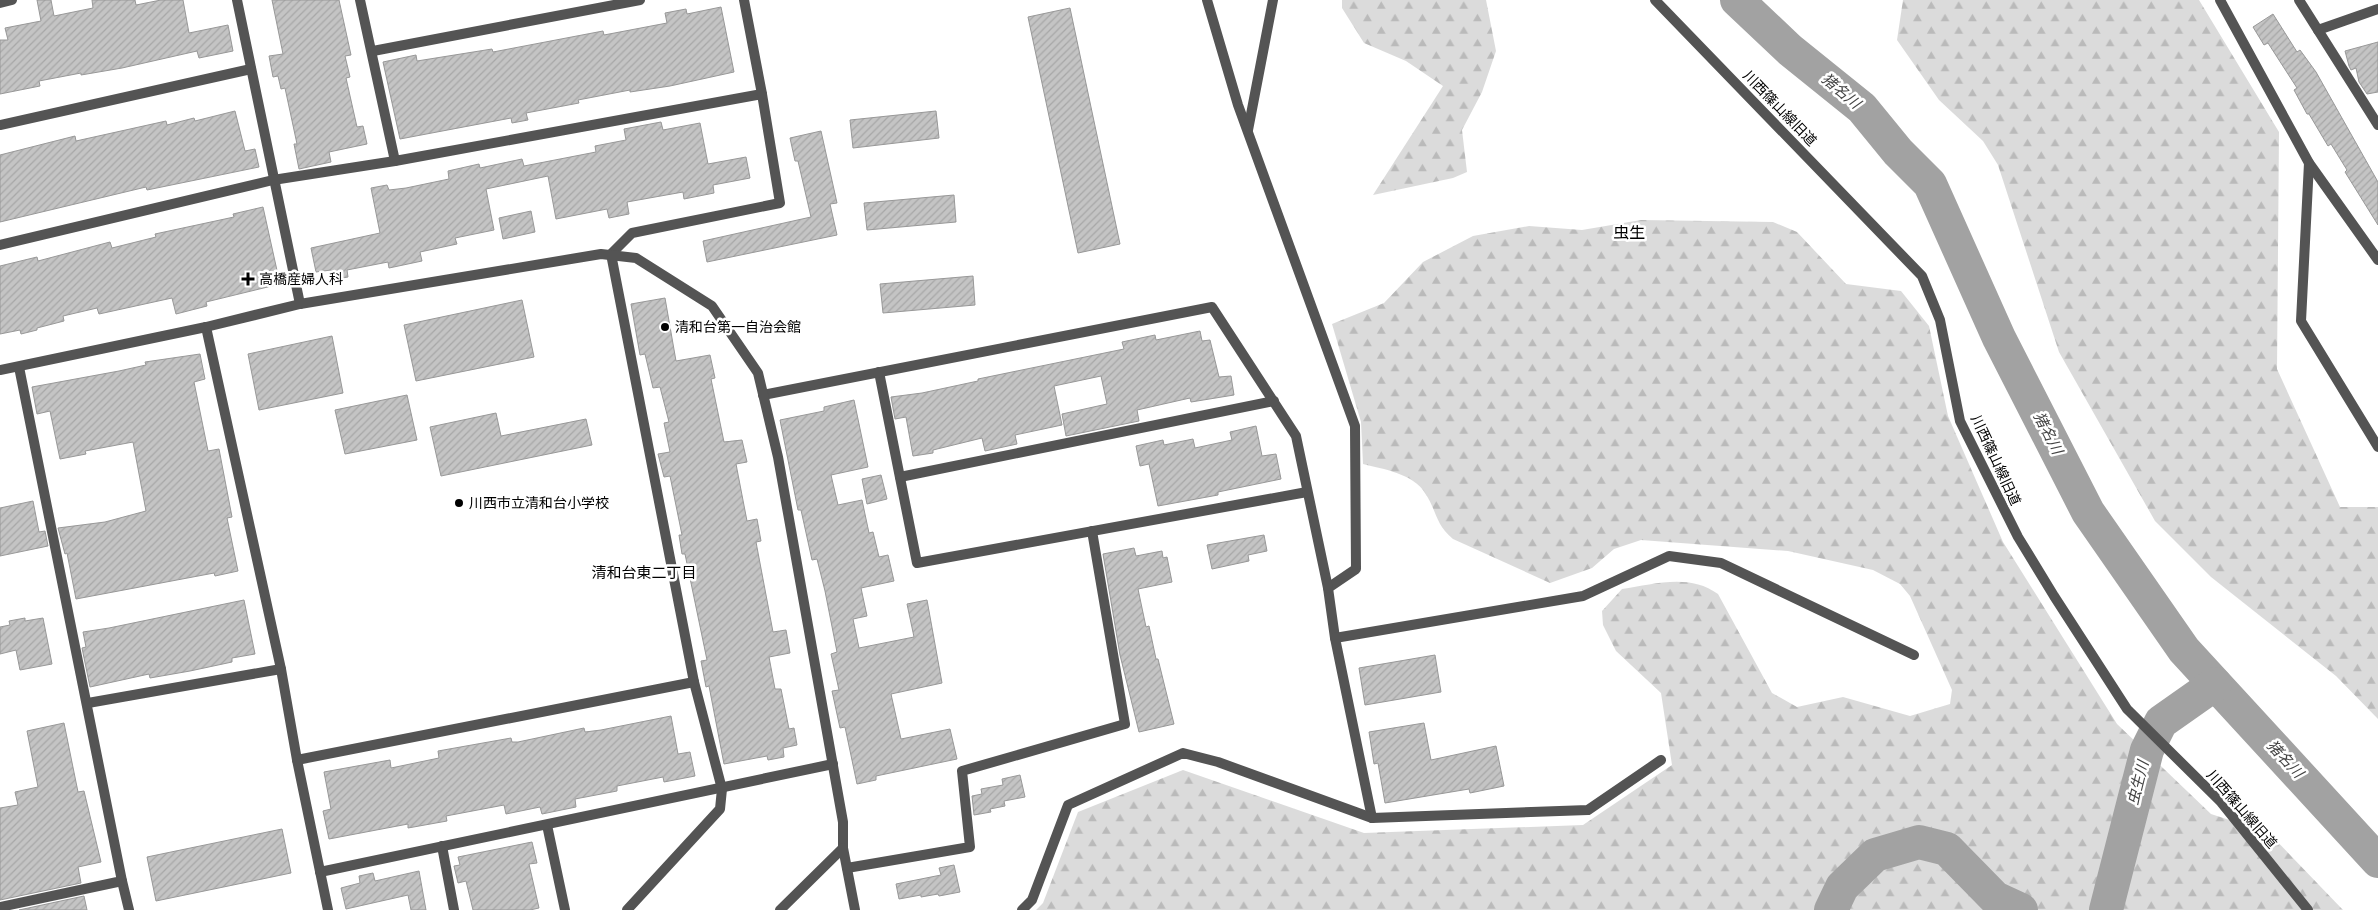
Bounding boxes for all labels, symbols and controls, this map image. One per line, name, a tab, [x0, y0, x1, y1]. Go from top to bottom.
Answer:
street label: 川西篠山線旧道	[1739, 66, 1821, 149]
water label: 猪名川	[1817, 68, 1867, 114]
district label: 虫生	[1613, 221, 1645, 243]
place label: 高橋産婦人科	[259, 269, 343, 288]
marker: 高橋産婦人科	[241, 272, 255, 286]
place label: 清和台第一自治会館	[675, 317, 801, 336]
marker: 清和台第一自治会館	[659, 321, 671, 333]
water label: 猪名川	[2029, 408, 2069, 459]
street label: 川西篠山線旧道	[1967, 411, 2026, 508]
place label: 川西市立清和台小学校	[469, 493, 609, 512]
marker: 川西市立清和台小学校	[453, 497, 465, 509]
district label: 清和台東二丁目	[591, 562, 697, 583]
water label: 猪名川	[2262, 735, 2310, 784]
water label: 虫生川	[2122, 757, 2154, 807]
street label: 川西篠山線旧道	[2203, 765, 2282, 852]

